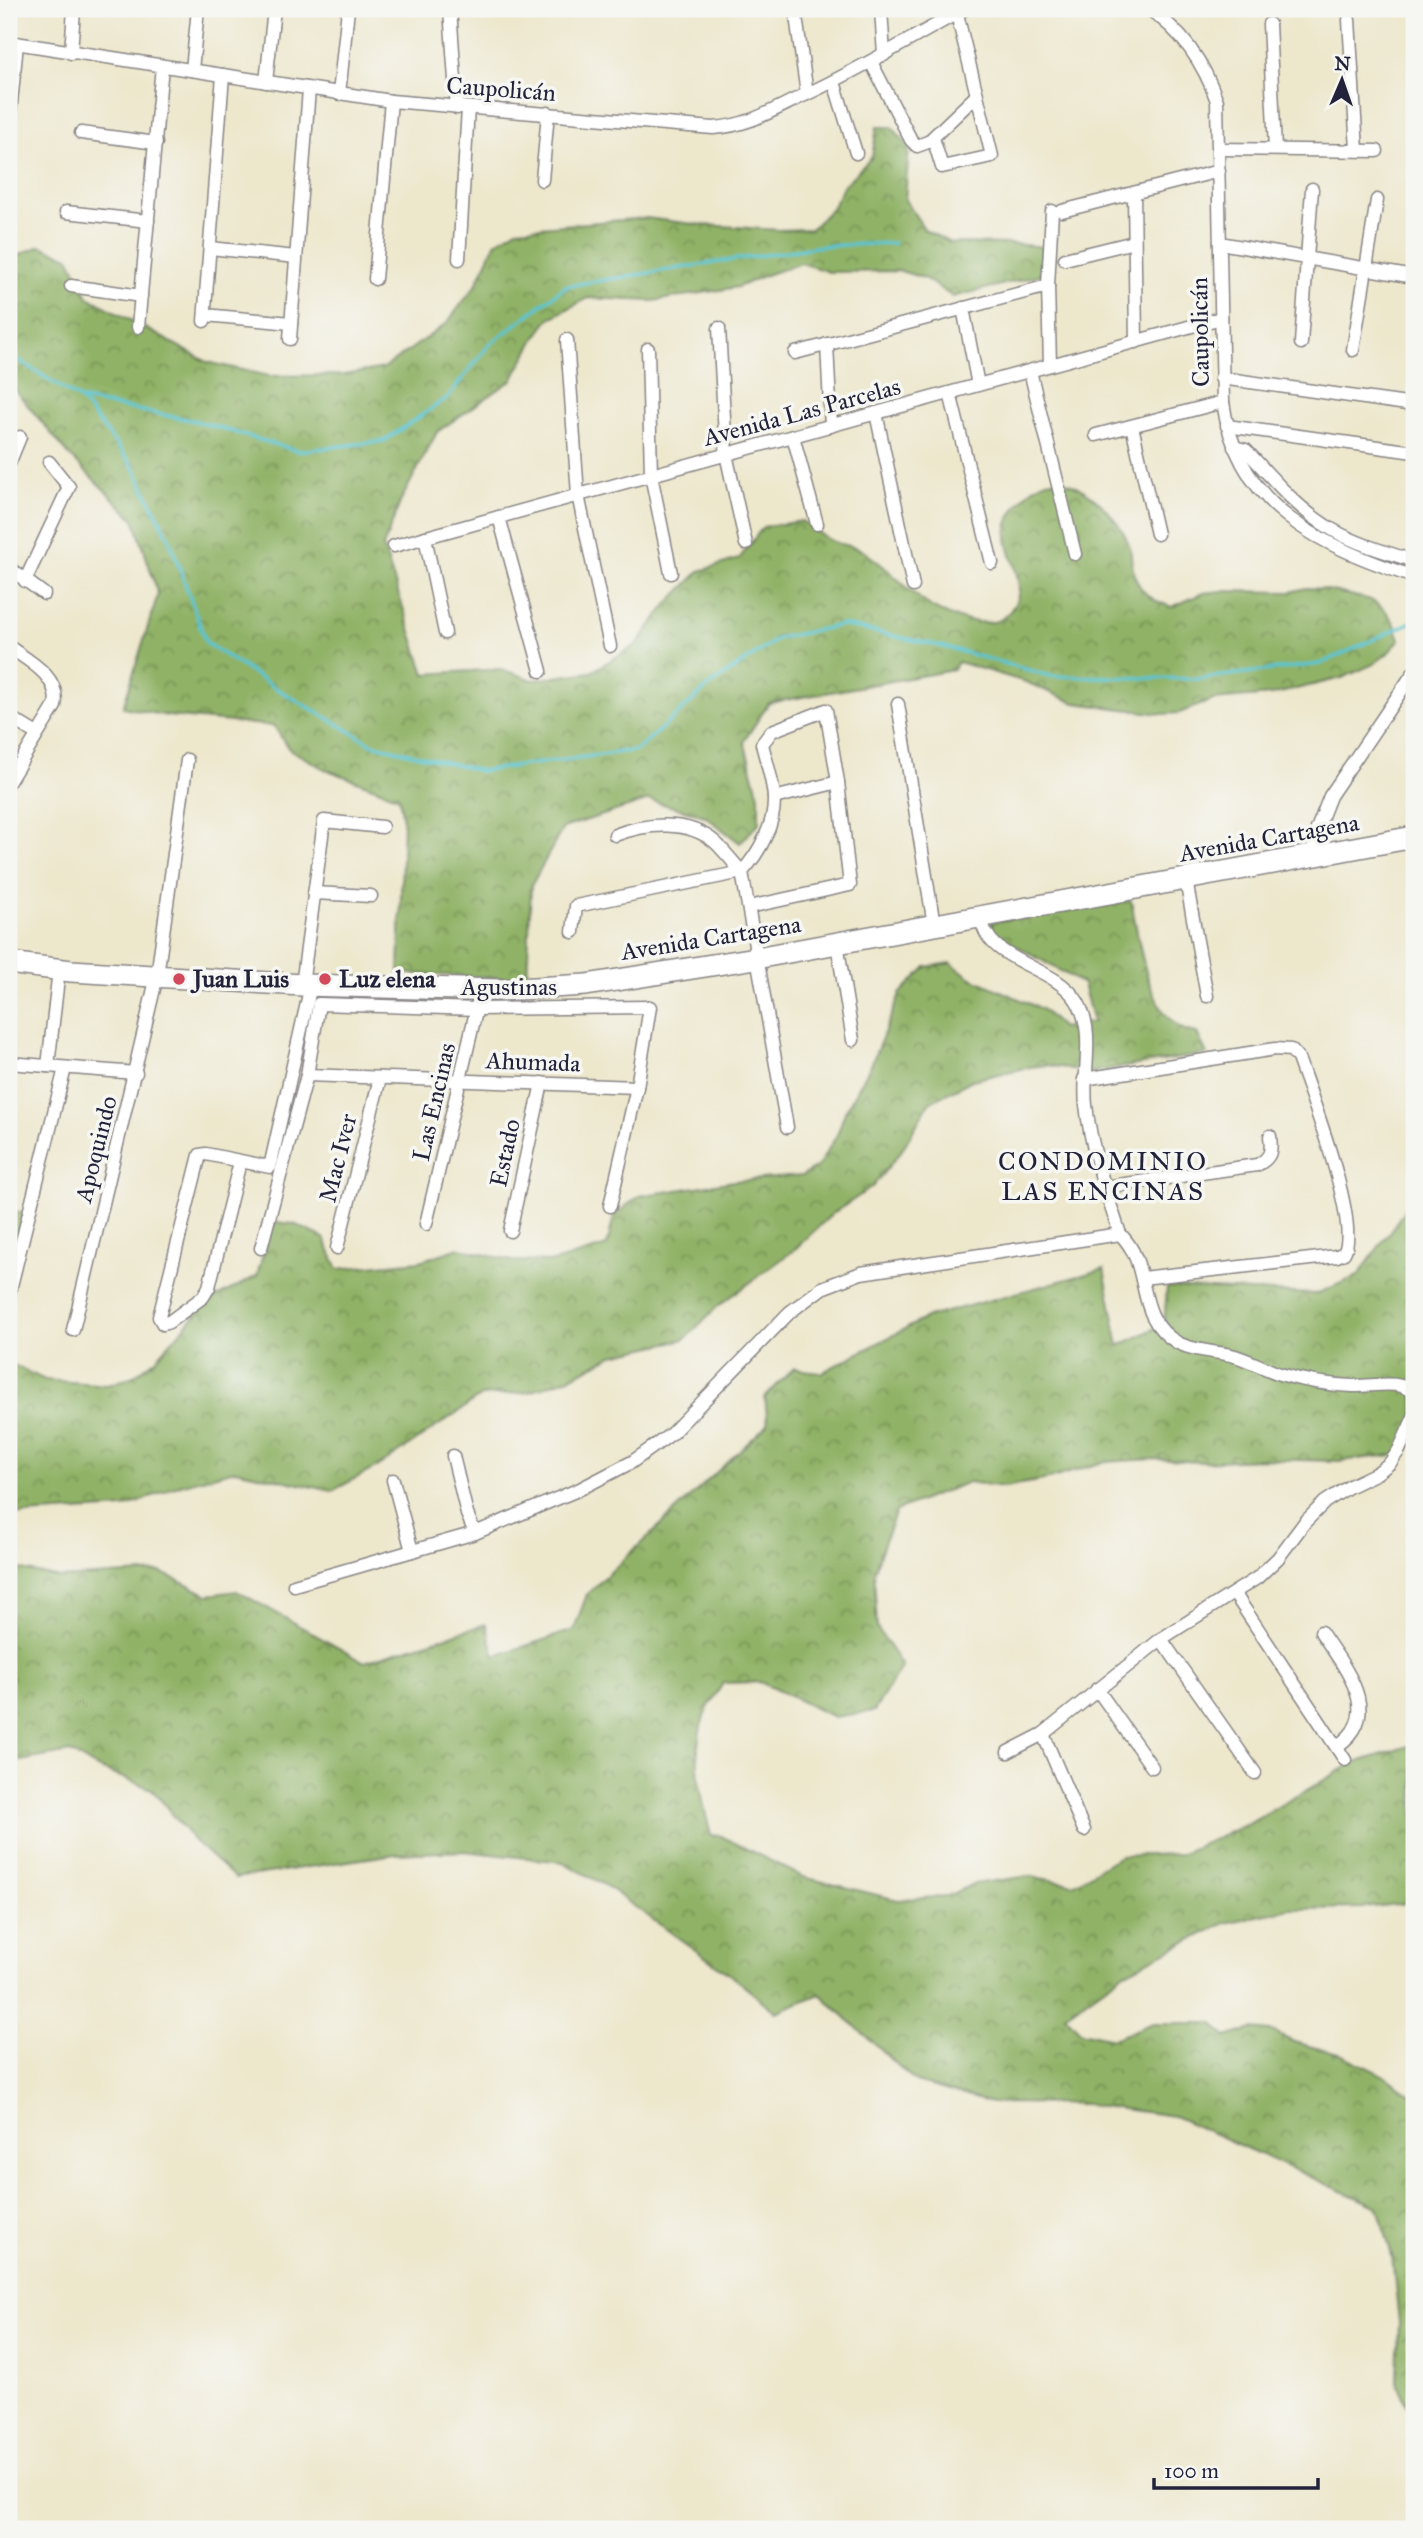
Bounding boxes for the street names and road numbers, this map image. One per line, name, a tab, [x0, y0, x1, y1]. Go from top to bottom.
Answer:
street label: Caupolicán	[445, 70, 557, 108]
street label: Caupolicán	[1184, 277, 1216, 387]
street label: Avenida Las Parcelas	[699, 371, 904, 453]
street label: Avenida Cartagena	[1176, 807, 1362, 869]
street label: Avenida Cartagena	[618, 909, 804, 967]
street label: Agustinas	[460, 972, 557, 1002]
street label: Las Encinas	[406, 1040, 462, 1164]
street label: Ahumada	[484, 1045, 582, 1079]
street label: Apoquindo	[68, 1093, 124, 1206]
street label: Mac Iver	[313, 1111, 363, 1205]
street label: Estado	[483, 1116, 527, 1190]

